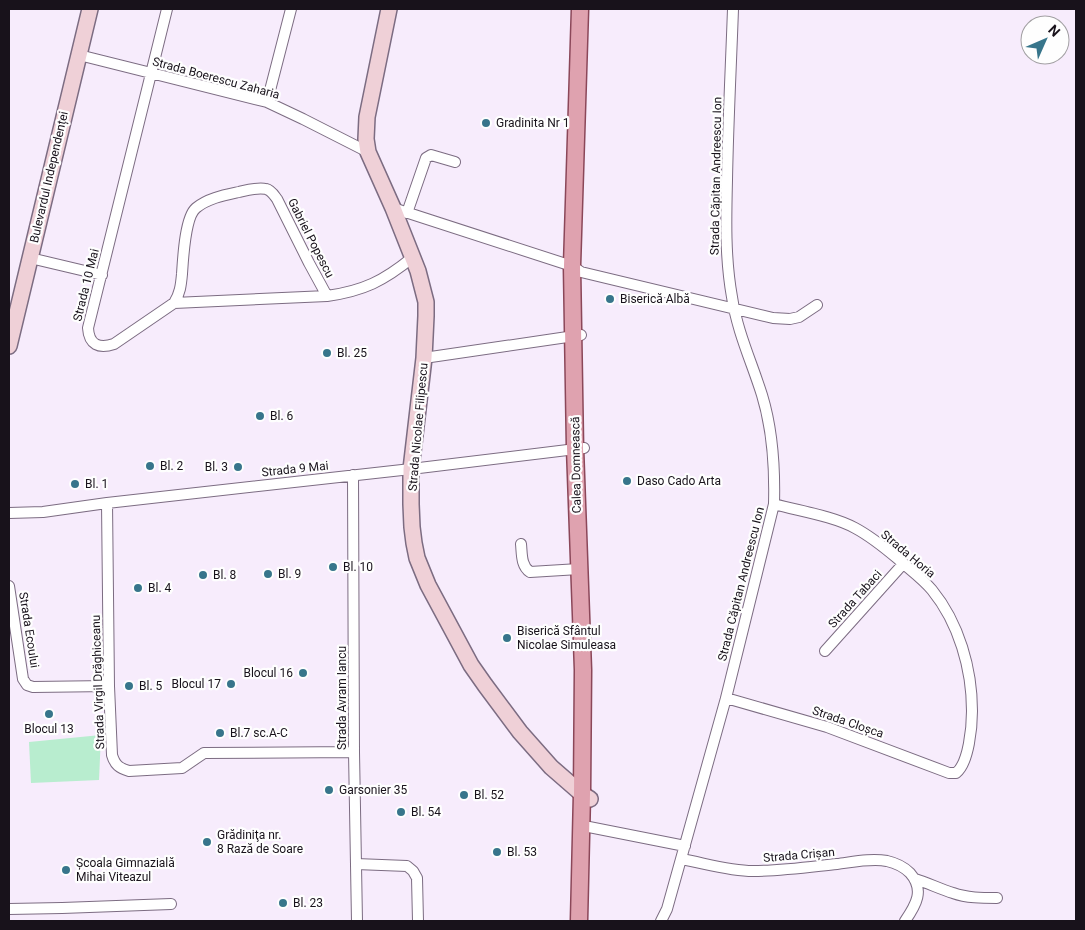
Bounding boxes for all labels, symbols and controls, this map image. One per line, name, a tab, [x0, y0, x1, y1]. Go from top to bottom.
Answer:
north arrow	[1020, 15, 1070, 65]
text: N	[1045, 22, 1063, 40]
street label: Strada Boerescu Zaharia	[151, 54, 281, 102]
street label: Strada Căpitan Andreescu Ion	[708, 97, 724, 255]
street label: Bulevardul Independenței	[27, 110, 72, 244]
place label: Gradinita Nr 1	[496, 116, 570, 130]
marker: Gradinita Nr 1	[480, 117, 492, 129]
street label: Gabriel Popescu	[285, 196, 337, 280]
street label: Strada 10 Mai	[70, 247, 102, 323]
place label: Biserică Albă	[620, 292, 690, 306]
marker: Biserică Albă	[604, 293, 616, 305]
place label: Bl. 25	[337, 346, 367, 360]
marker: Bl. 25	[321, 347, 333, 359]
street label: Strada Nicolae Filipescu	[405, 362, 431, 492]
place label: Bl. 6	[270, 409, 294, 423]
marker: Bl. 6	[254, 410, 266, 422]
street label: Calea Domnească	[568, 416, 584, 514]
place label: Bl. 2	[160, 459, 184, 473]
street label: Strada 9 Mai	[261, 459, 329, 479]
marker: Bl. 2	[144, 460, 156, 472]
place label: Bl. 3	[205, 460, 228, 474]
marker: Bl. 3	[232, 461, 244, 473]
place label: Daso Cado Arta	[637, 474, 721, 488]
marker: Daso Cado Arta	[621, 475, 633, 487]
place label: Bl. 1	[85, 477, 108, 491]
marker: Bl. 1	[69, 478, 81, 490]
street label: Strada Căpitan Andreescu Ion	[715, 505, 767, 663]
street label: Strada Horia	[878, 527, 938, 581]
place label: Bl. 10	[343, 560, 373, 574]
marker: Bl. 10	[327, 561, 339, 573]
place label: Bl. 9	[278, 567, 301, 581]
street label: Strada Tabaci	[825, 567, 885, 631]
place label: Bl. 8	[213, 568, 237, 582]
marker: Bl. 9	[262, 568, 274, 580]
marker: Bl. 8	[197, 569, 209, 581]
place label: Bl. 4	[148, 581, 172, 595]
marker: Bl. 4	[132, 582, 144, 594]
street label: Strada Ecoului	[16, 591, 42, 669]
street label: Strada Virgil Drăghiceanu	[89, 614, 107, 750]
place label: Biserică Sfântul Nicolae Simuleasa	[517, 624, 616, 652]
marker: Biserică Sfântul Nicolae Simuleasa	[501, 632, 513, 644]
street label: Strada Avram Iancu	[335, 646, 349, 750]
place label: Blocul 16	[243, 666, 293, 680]
marker: Blocul 16	[297, 667, 309, 679]
place label: Blocul 17	[171, 677, 221, 691]
marker: Blocul 17	[225, 678, 237, 690]
place label: Bl. 5	[139, 679, 163, 693]
marker: Bl. 5	[123, 680, 135, 692]
street label: Strada Cloșca	[810, 703, 885, 742]
marker: Blocul 13	[43, 708, 55, 720]
place label: Blocul 13	[24, 722, 74, 736]
place label: Bl.7 sc.A-C	[230, 726, 288, 740]
marker: Bl.7 sc.A-C	[214, 727, 226, 739]
place label: Garsonier 35	[339, 783, 408, 797]
marker: Garsonier 35	[323, 784, 335, 796]
place label: Bl. 52	[474, 788, 504, 802]
marker: Bl. 52	[458, 789, 470, 801]
place label: Bl. 54	[411, 805, 441, 819]
marker: Bl. 54	[395, 806, 407, 818]
place label: Grădiniţa nr. 8 Rază de Soare	[217, 828, 303, 856]
marker: Grădiniţa nr. 8 Rază de Soare	[201, 836, 213, 848]
place label: Bl. 53	[507, 845, 537, 859]
street label: Strada Crișan	[763, 845, 835, 866]
marker: Bl. 53	[491, 846, 503, 858]
place label: Școala Gimnazială Mihai Viteazul	[76, 856, 175, 884]
marker: Școala Gimnazială Mihai Viteazul	[60, 864, 72, 876]
place label: Bl. 23	[293, 896, 323, 910]
marker: Bl. 23	[277, 897, 289, 909]

